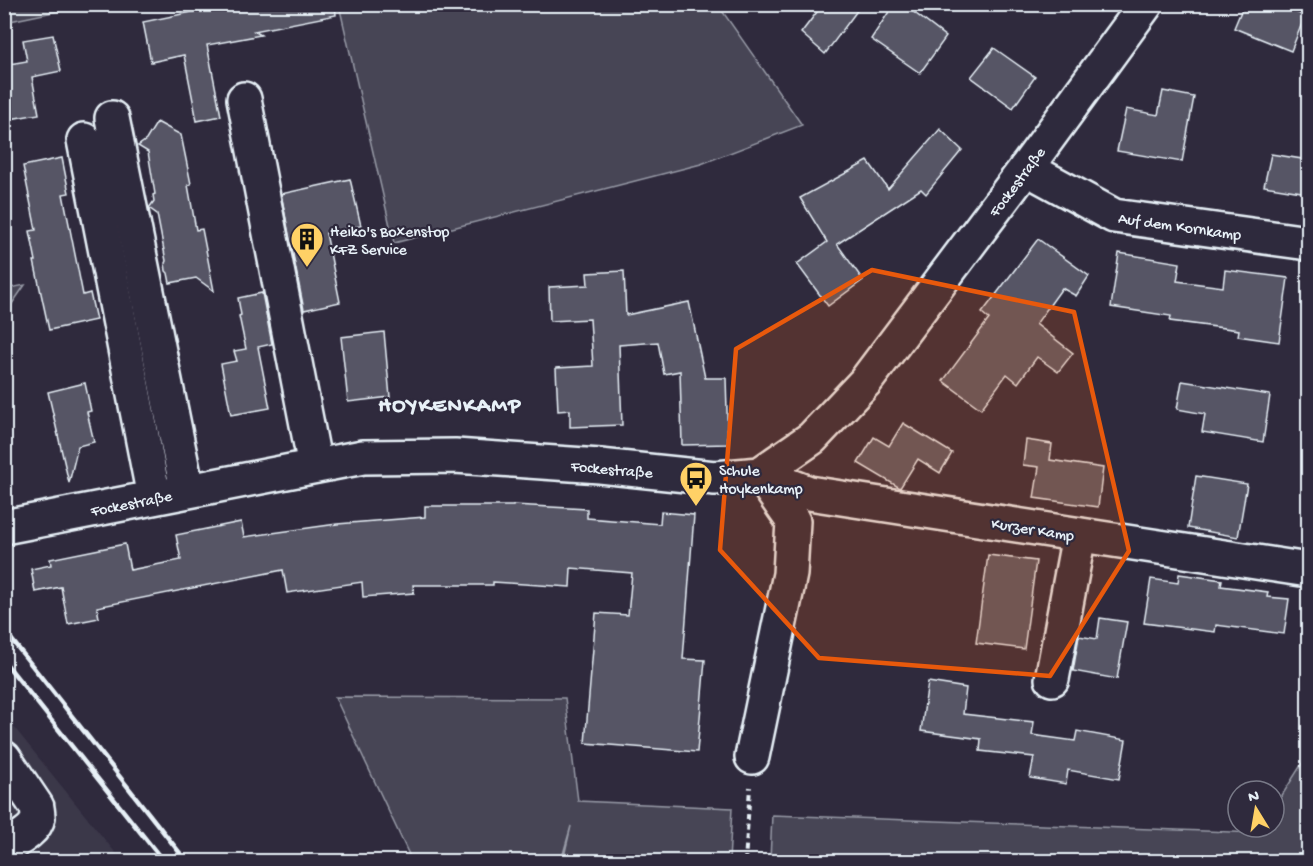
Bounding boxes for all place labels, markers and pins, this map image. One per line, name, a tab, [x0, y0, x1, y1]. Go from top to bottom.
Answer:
building icon: Heiko's Boxenstop KFZ Service	[289, 221, 325, 268]
place label: Heiko's Boxenstop KFZ Service	[330, 224, 450, 261]
bus stop icon: Schule Hoykenkamp	[678, 460, 714, 507]
place label: Schule Hoykenkamp	[719, 463, 803, 500]

